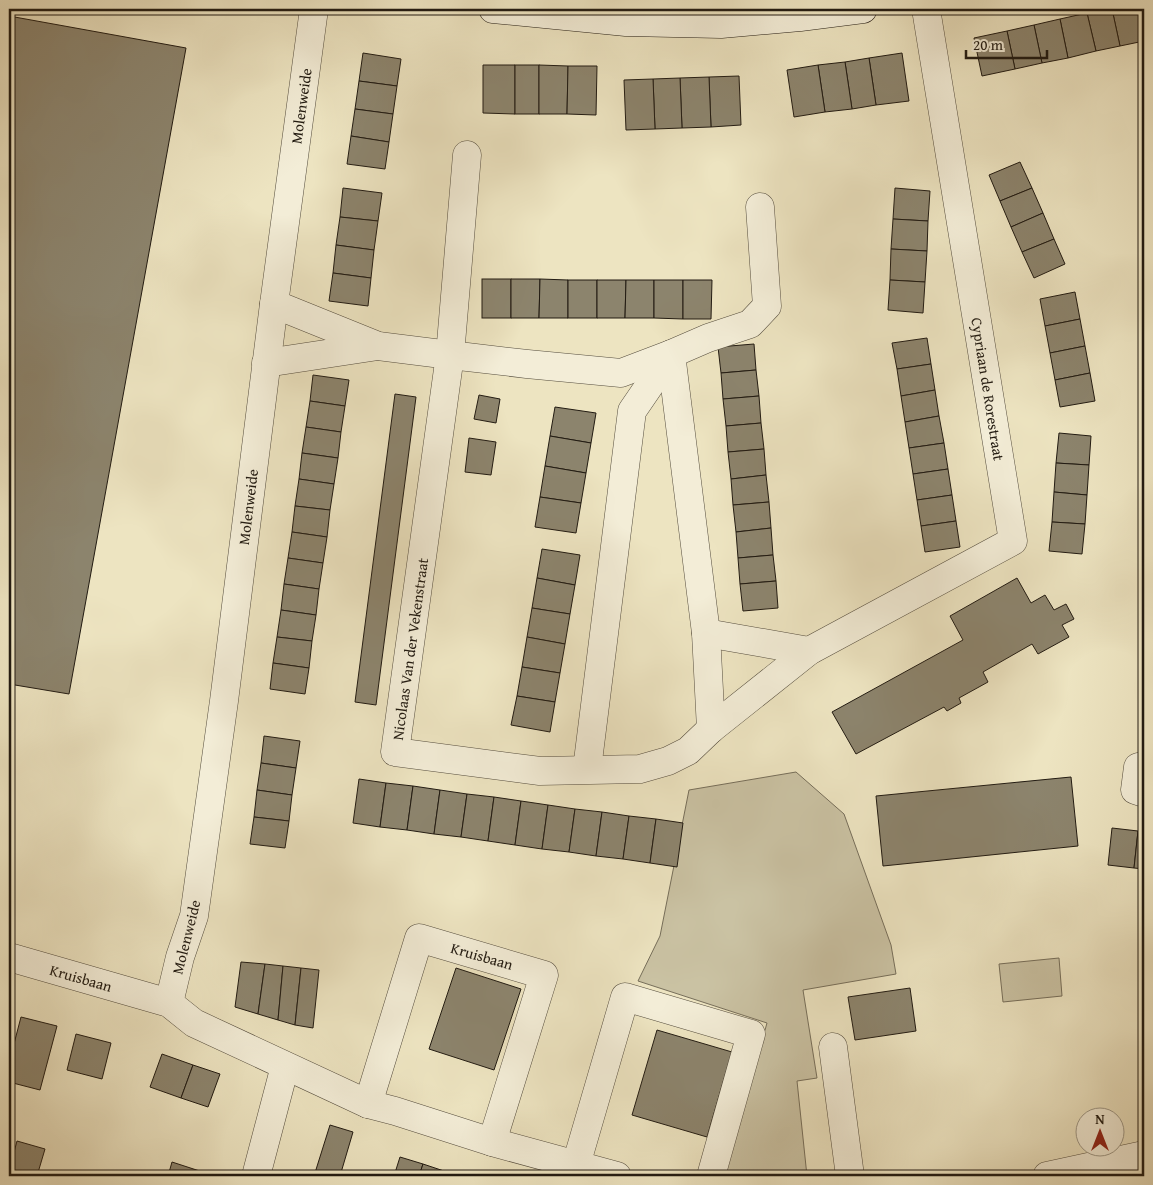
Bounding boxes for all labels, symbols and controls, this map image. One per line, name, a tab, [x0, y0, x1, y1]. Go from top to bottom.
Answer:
scale bar	[966, 28, 1047, 60]
text: 20 m	[973, 34, 1004, 55]
street label: Molenweide	[285, 67, 317, 145]
street label: Cypriaan de Rorestraat	[966, 316, 1010, 463]
street label: Molenweide	[233, 468, 263, 546]
street label: Nicolaas Van der Vekenstraat	[387, 556, 433, 741]
street label: Molenweide	[167, 897, 205, 977]
street label: Kruisbaan	[448, 937, 516, 975]
street label: Kruisbaan	[47, 959, 115, 997]
north arrow	[1076, 1108, 1126, 1158]
text: N	[1095, 1109, 1105, 1129]

